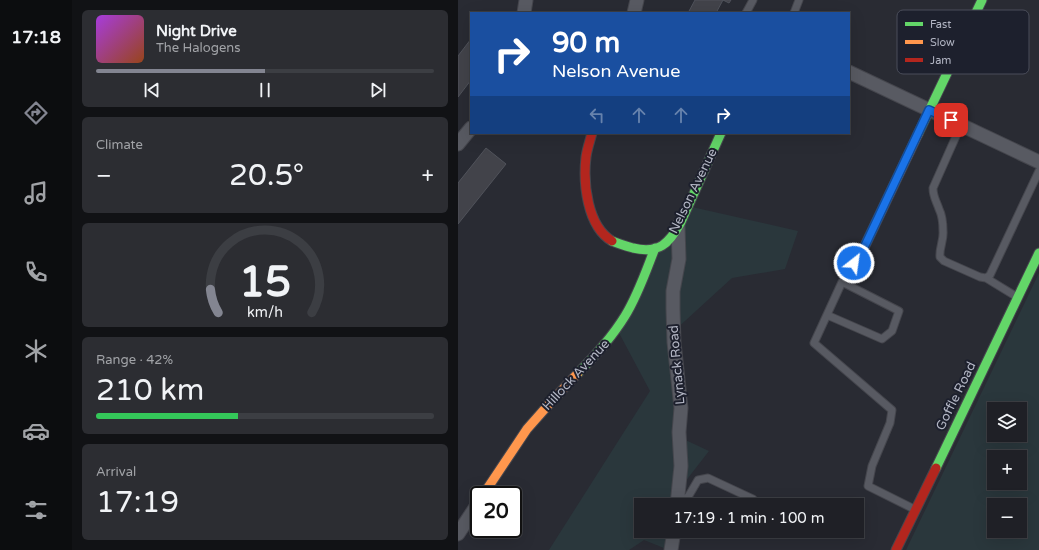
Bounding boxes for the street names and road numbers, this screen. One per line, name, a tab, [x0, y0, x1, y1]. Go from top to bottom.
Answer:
street label: Nelson Avenue	[665, 146, 721, 236]
street label: Lynack Road	[666, 325, 688, 405]
street label: Hillock Avenue	[539, 336, 613, 414]
street label: Goffle Road	[932, 359, 980, 433]

